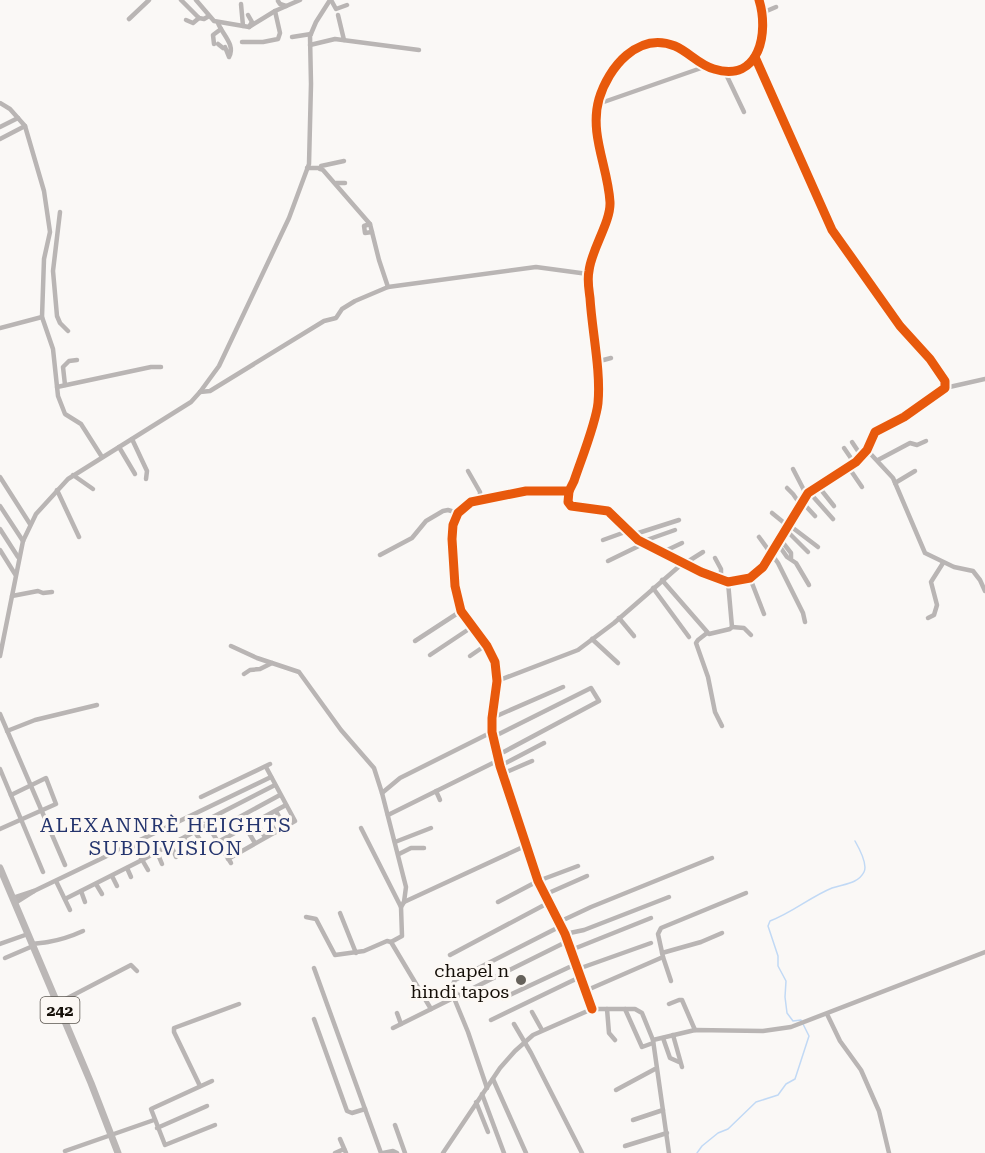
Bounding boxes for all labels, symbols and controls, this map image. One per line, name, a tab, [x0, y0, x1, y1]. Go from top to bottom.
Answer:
district label: ALEXANNRÈ HEIGHTS SUBDIVISION	[40, 813, 292, 860]
place label: chapel n hindi tapos	[410, 960, 509, 1002]
marker: chapel n hindi tapos	[514, 973, 528, 987]
road number: 242	[40, 997, 80, 1023]

